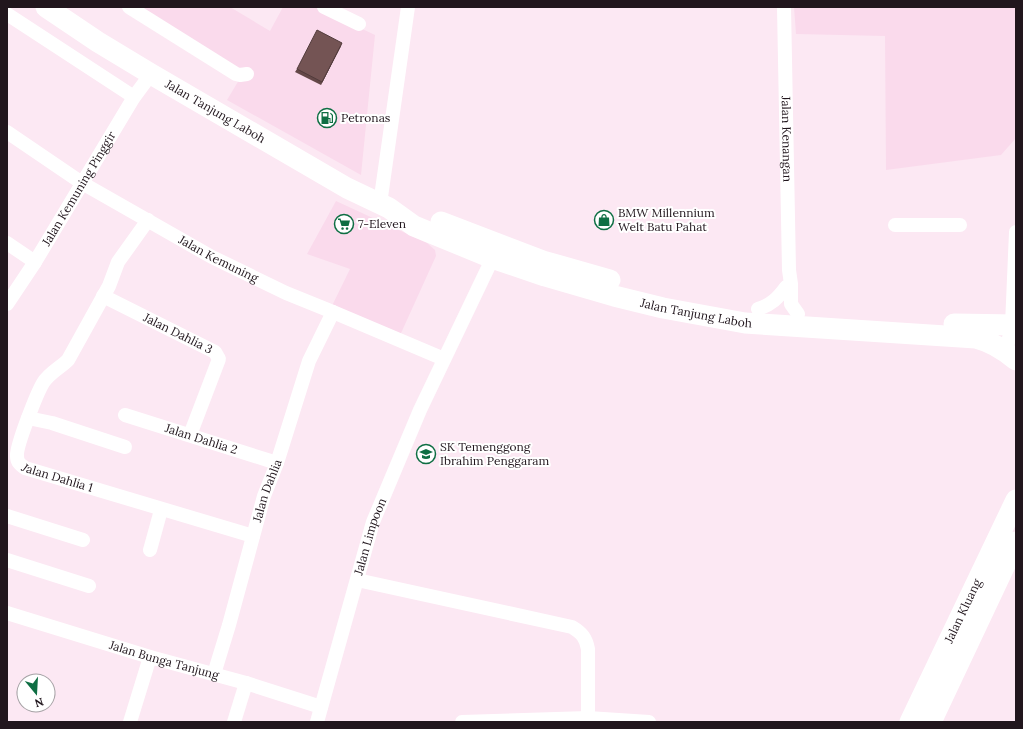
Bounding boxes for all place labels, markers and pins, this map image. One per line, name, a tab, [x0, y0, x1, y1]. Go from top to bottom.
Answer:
fuel station icon: Petronas	[316, 107, 338, 129]
place label: Petronas	[341, 110, 391, 125]
place label: BMW Millennium Welt Batu Pahat	[618, 205, 715, 234]
shop icon: BMW Millennium Welt Batu Pahat	[593, 209, 615, 231]
supermarket icon: 7-Eleven	[333, 213, 355, 235]
place label: 7-Eleven	[358, 216, 406, 231]
place label: SK Temenggong Ibrahim Penggaram	[440, 439, 549, 468]
school or university icon: SK Temenggong Ibrahim Penggaram	[415, 443, 437, 465]

